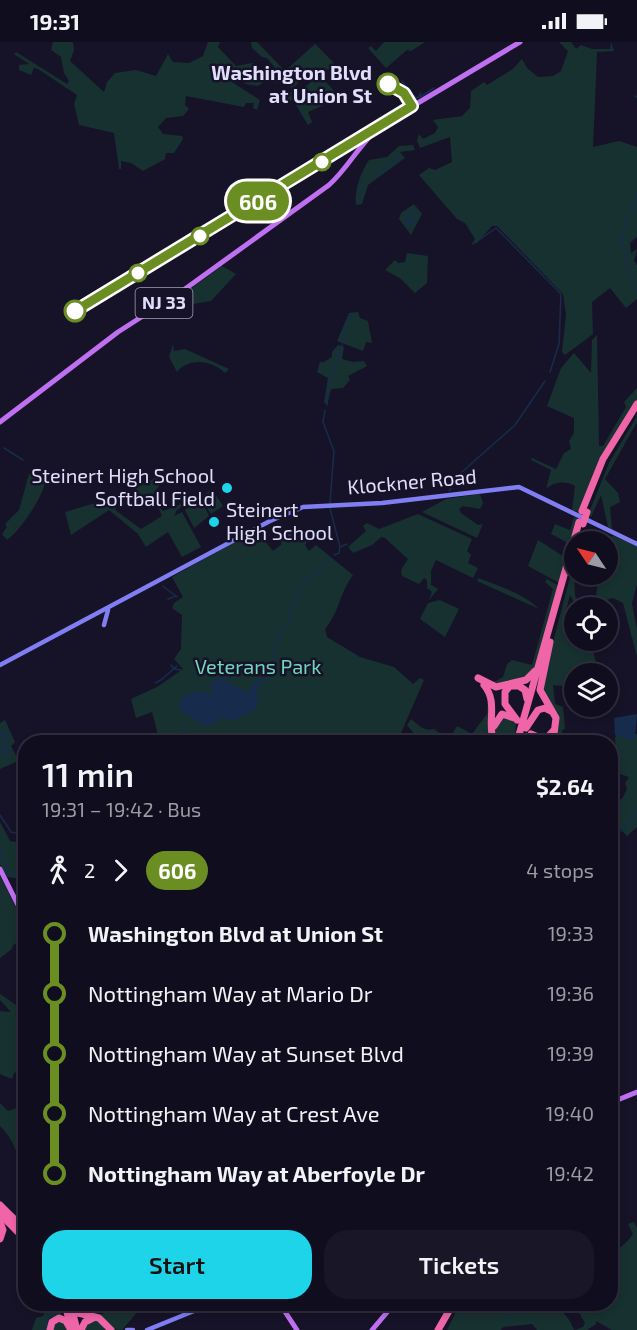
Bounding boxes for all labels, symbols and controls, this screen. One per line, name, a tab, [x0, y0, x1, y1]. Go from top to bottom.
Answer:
text: 19:31	[30, 8, 80, 34]
place label: Washington Blvd at Union St	[211, 60, 372, 107]
marker: Washington Blvd at Union St	[377, 73, 399, 95]
unlabelled marker	[313, 153, 331, 171]
line badge: 606	[224, 182, 292, 220]
text: 606	[239, 189, 277, 214]
unlabelled marker	[191, 227, 209, 245]
unlabelled marker	[129, 264, 147, 282]
road number: NJ 33	[136, 288, 192, 318]
unlabelled marker	[64, 300, 86, 322]
place label: Steinert High School Softball Field	[31, 463, 215, 510]
street label: Klockner Road	[346, 463, 477, 499]
marker: Steinert High School Softball Field	[220, 481, 234, 495]
place label: Steinert High School	[226, 497, 333, 544]
marker: Steinert High School	[207, 515, 221, 529]
north arrow	[564, 531, 618, 585]
map controls	[564, 531, 618, 717]
button: locate	[564, 597, 618, 651]
park label: Veterans Park	[195, 654, 321, 678]
button: layers	[564, 663, 618, 717]
text: 11 min	[42, 754, 134, 794]
text: $2.64	[536, 773, 594, 799]
text: 19:31 – 19:42 · Bus	[42, 797, 201, 821]
icon: walk	[42, 854, 75, 887]
icon: forward	[104, 854, 137, 887]
text: 2	[84, 858, 95, 882]
text: 606	[158, 858, 196, 883]
text: 4 stops	[526, 858, 594, 882]
text: Washington Blvd at Union St	[88, 920, 383, 946]
text: 19:33	[548, 921, 594, 945]
text: Nottingham Way at Mario Dr	[88, 980, 373, 1006]
text: 19:36	[547, 981, 594, 1005]
text: Nottingham Way at Sunset Blvd	[88, 1040, 404, 1066]
text: 19:39	[547, 1041, 594, 1065]
text: Nottingham Way at Crest Ave	[88, 1100, 380, 1126]
text: 19:40	[546, 1101, 594, 1125]
text: Nottingham Way at Aberfoyle Dr	[88, 1160, 425, 1186]
text: 19:42	[546, 1161, 594, 1185]
button: Start	[42, 1230, 312, 1299]
button: Tickets	[324, 1230, 594, 1299]

